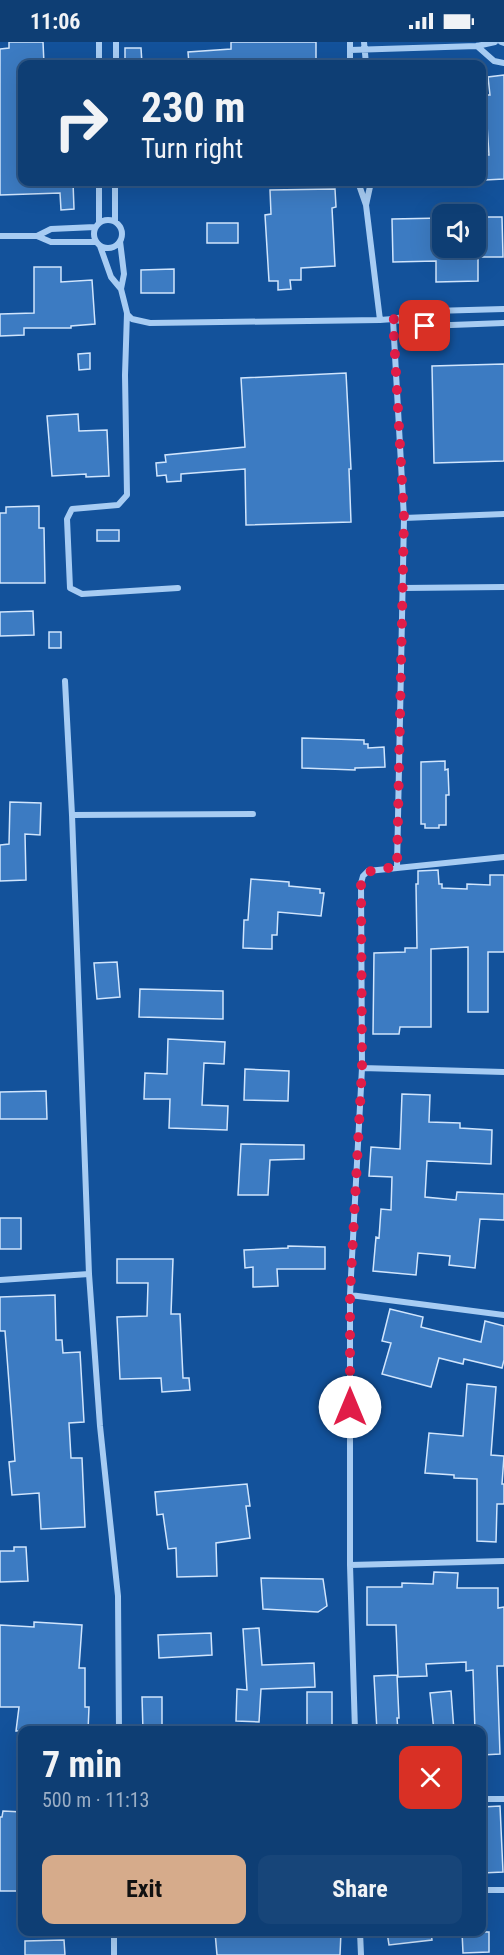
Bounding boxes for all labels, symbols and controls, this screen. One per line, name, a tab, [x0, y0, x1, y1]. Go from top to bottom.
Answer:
text: 11:06	[30, 9, 81, 34]
text: 230 m	[141, 83, 246, 132]
icon: right	[42, 84, 120, 162]
text: Turn right	[141, 133, 243, 165]
map controls	[432, 204, 486, 258]
button: sound	[432, 204, 486, 258]
pin	[399, 300, 450, 351]
icon: arrive	[408, 309, 441, 342]
position arrow	[318, 1375, 382, 1439]
text: 7 min	[42, 1744, 122, 1786]
button: close	[399, 1746, 462, 1809]
text: 500 m · 11:13	[42, 1788, 149, 1812]
button: Exit	[42, 1855, 246, 1924]
button: Share	[258, 1855, 462, 1924]

